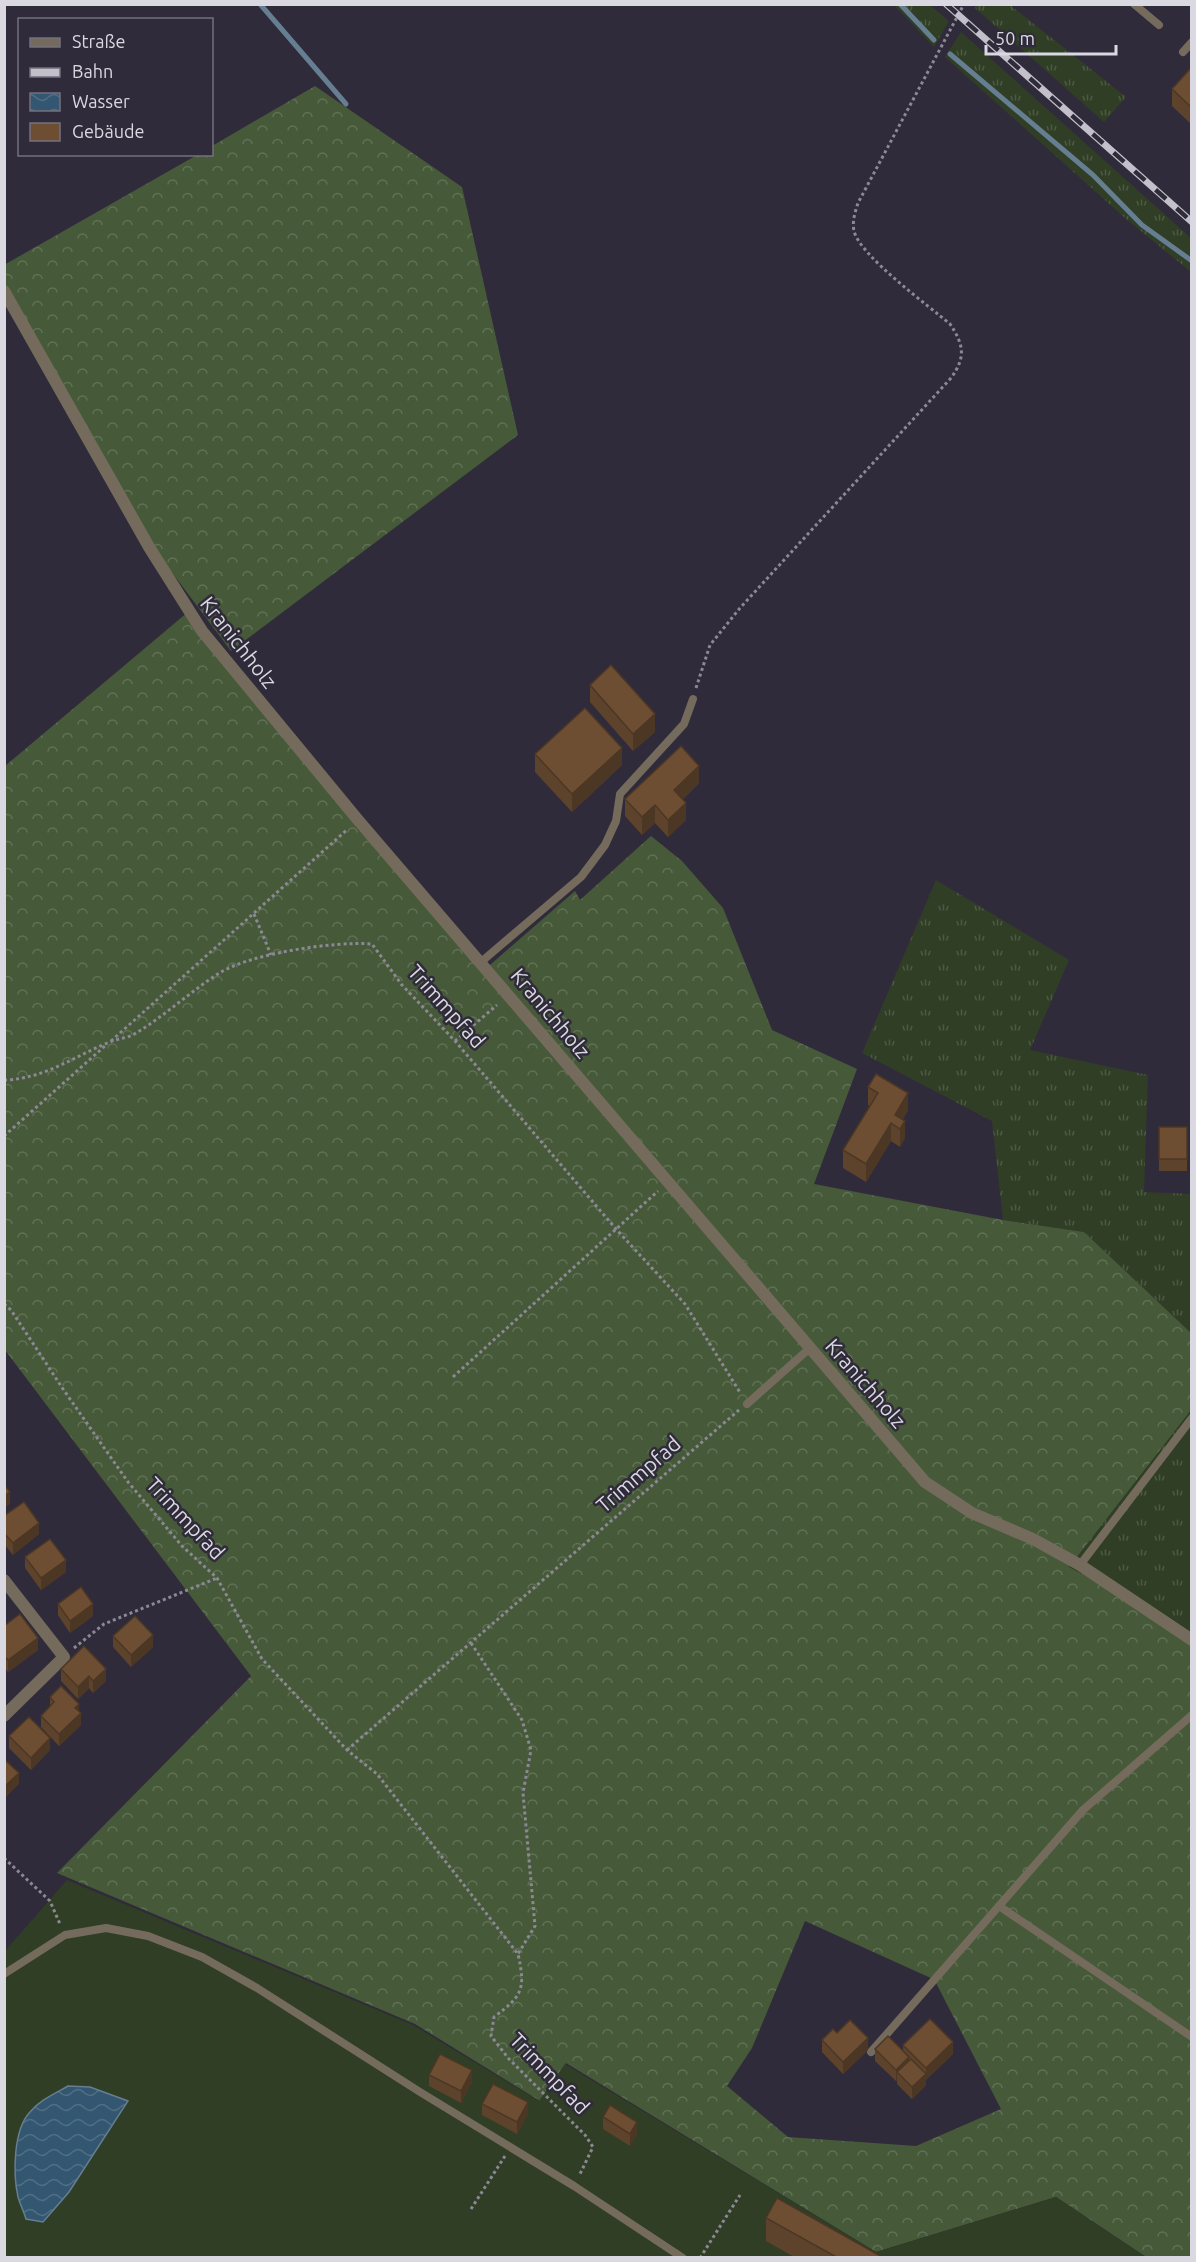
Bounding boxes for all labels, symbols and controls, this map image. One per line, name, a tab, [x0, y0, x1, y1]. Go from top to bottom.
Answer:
legend	[18, 18, 213, 156]
scale bar	[986, 18, 1116, 56]
text: 50 m	[995, 28, 1035, 48]
text: Straße	[72, 31, 125, 51]
text: Bahn	[72, 61, 113, 81]
text: Wasser	[72, 91, 130, 111]
text: Gebäude	[72, 121, 144, 141]
street label: Kranichholz	[196, 591, 282, 693]
street label: Trimmpfad	[403, 959, 491, 1053]
street label: Kranichholz	[506, 963, 596, 1063]
street label: Kranichholz	[821, 1334, 911, 1432]
street label: Trimmpfad	[591, 1431, 685, 1517]
street label: Trimmpfad	[142, 1472, 230, 1564]
street label: Trimmpfad	[505, 2027, 595, 2119]

